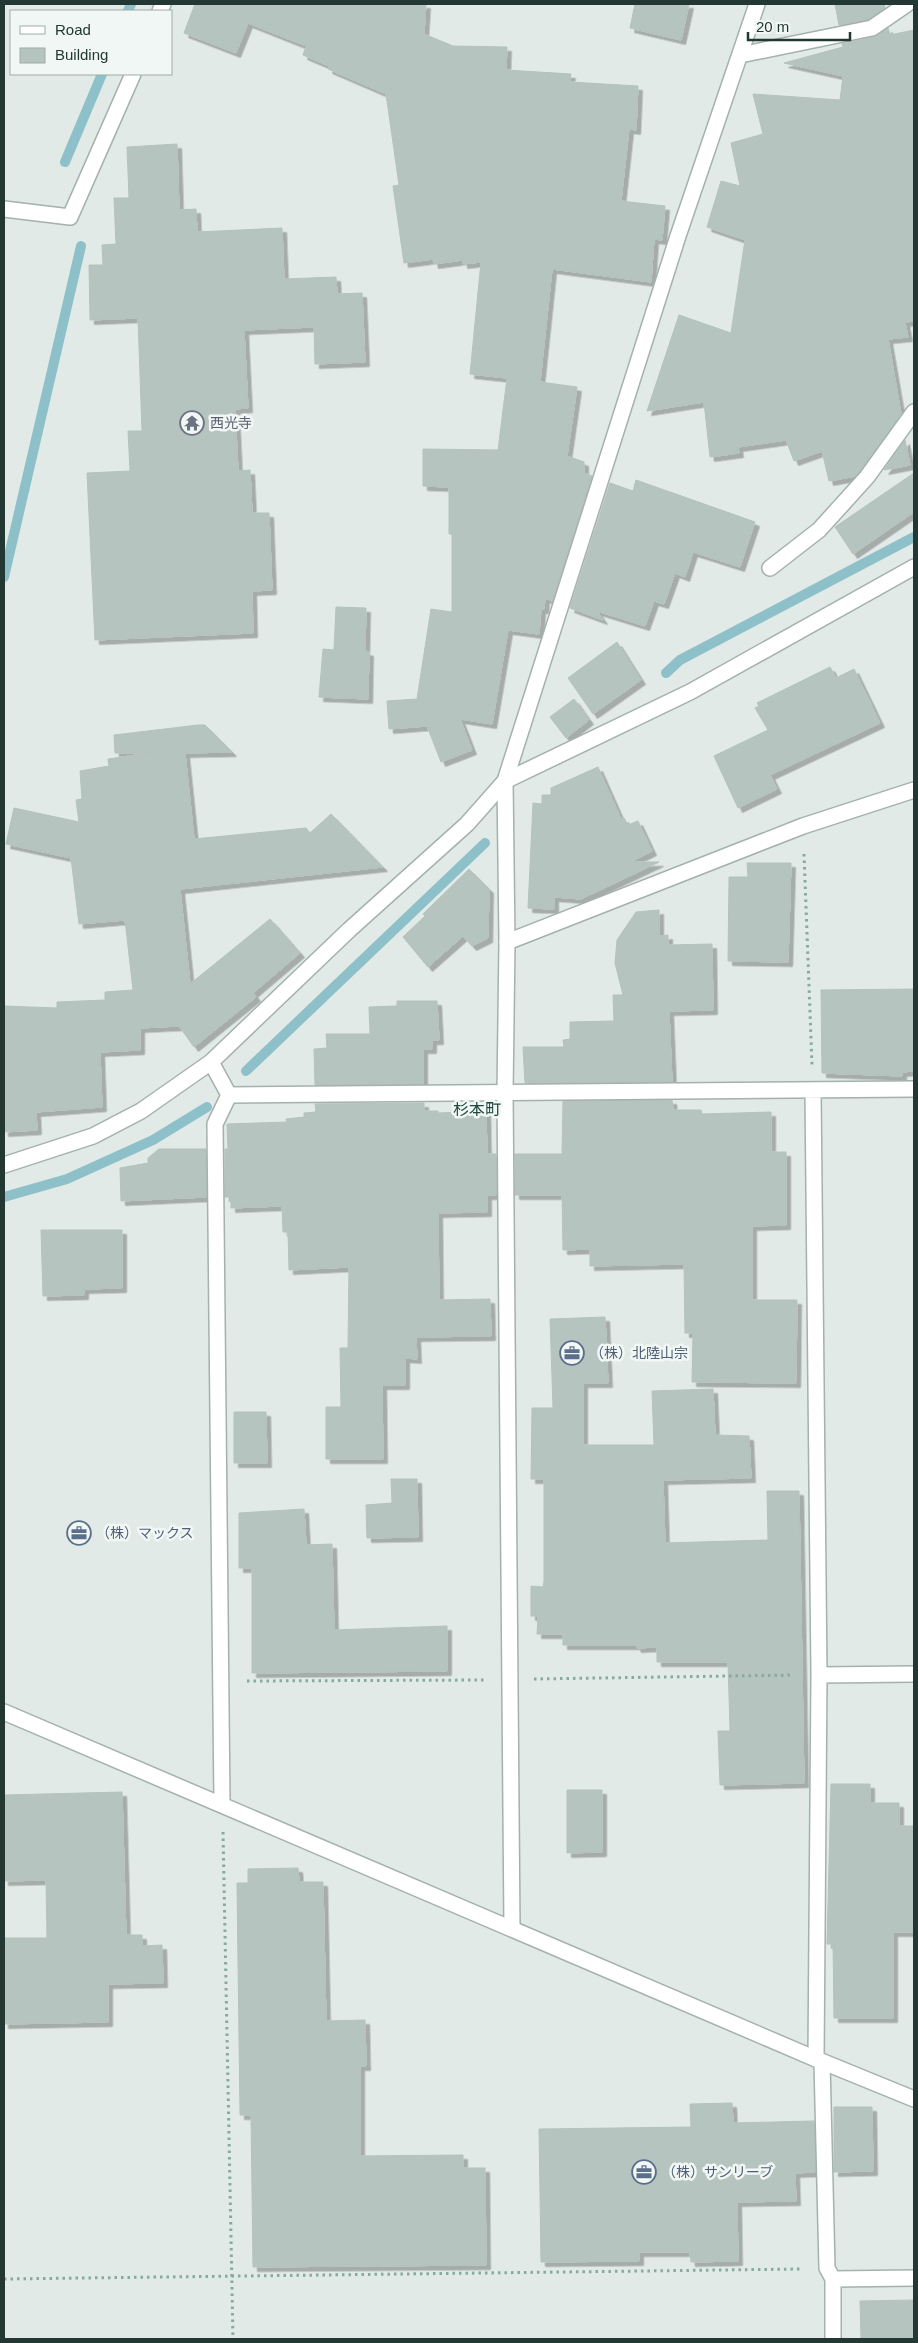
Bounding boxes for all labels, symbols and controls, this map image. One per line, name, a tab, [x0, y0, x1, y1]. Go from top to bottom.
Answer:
legend	[10, 10, 172, 75]
scale bar	[748, 10, 850, 42]
text: 20 m	[756, 18, 789, 35]
text: Road	[55, 21, 91, 38]
text: Building	[55, 46, 108, 63]
temple icon: 西光寺	[179, 410, 205, 436]
place label: 西光寺	[210, 415, 252, 431]
district label: 杉本町	[453, 1101, 501, 1118]
office icon: （株）北陸山宗	[559, 1340, 585, 1366]
place label: （株）北陸山宗	[590, 1345, 688, 1361]
office icon: （株）マックス	[66, 1520, 92, 1546]
place label: （株）マックス	[96, 1525, 194, 1541]
office icon: （株）サンリーブ	[631, 2159, 657, 2185]
place label: （株）サンリーブ	[662, 2164, 773, 2180]

